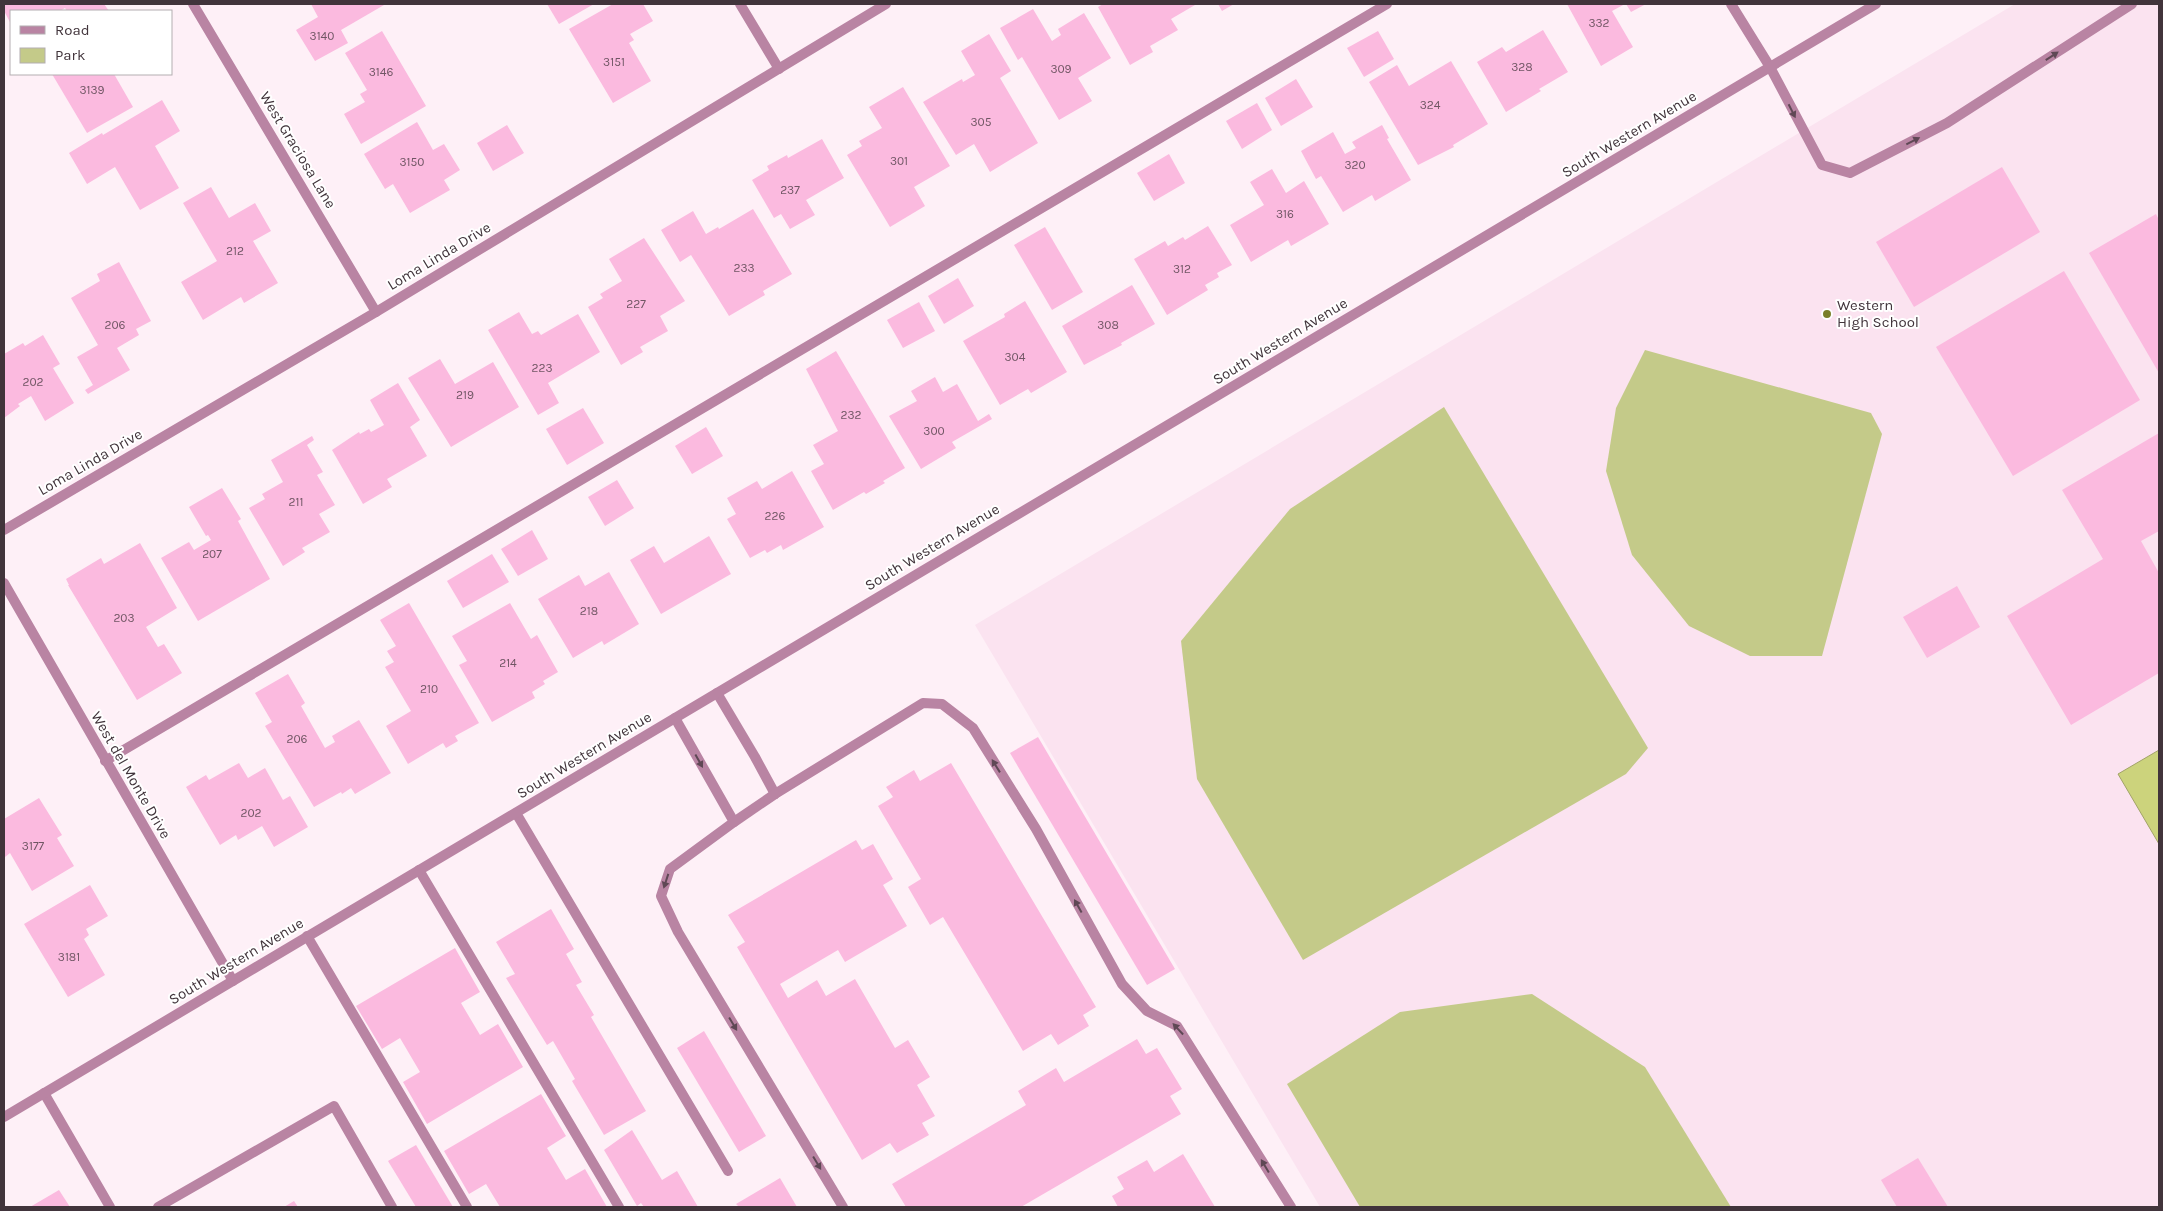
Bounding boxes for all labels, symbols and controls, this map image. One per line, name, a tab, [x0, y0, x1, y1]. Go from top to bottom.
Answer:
legend	[10, 10, 172, 75]
house number: 332	[1588, 16, 1610, 30]
text: Road	[55, 21, 90, 39]
house number: 3140	[310, 29, 334, 43]
text: Park	[55, 46, 85, 64]
one-way arrow	[2045, 51, 2058, 61]
house number: 3151	[603, 55, 625, 69]
house number: 328	[1511, 60, 1533, 74]
house number: 309	[1050, 62, 1072, 76]
house number: 3146	[369, 65, 393, 79]
house number: 3139	[79, 83, 105, 97]
street label: South Western Avenue	[1558, 87, 1700, 181]
street label: West Graciosa Lane	[256, 88, 340, 212]
house number: 324	[1420, 98, 1441, 112]
one-way arrow	[1788, 103, 1796, 118]
house number: 305	[971, 115, 992, 129]
one-way arrow	[1906, 137, 1920, 145]
house number: 301	[890, 154, 908, 168]
house number: 3150	[400, 155, 424, 169]
house number: 320	[1344, 158, 1366, 172]
house number: 237	[780, 183, 800, 197]
house number: 316	[1276, 207, 1294, 221]
street label: Loma Linda Drive	[384, 218, 494, 294]
house number: 212	[226, 244, 244, 258]
house number: 233	[733, 261, 755, 275]
house number: 312	[1173, 262, 1191, 276]
street label: South Western Avenue	[1209, 294, 1351, 388]
place label: Western High School	[1837, 296, 1919, 331]
house number: 227	[626, 297, 646, 311]
marker: Western High School	[1821, 308, 1833, 320]
house number: 206	[105, 318, 126, 332]
house number: 308	[1097, 318, 1119, 332]
house number: 304	[1005, 350, 1026, 364]
house number: 223	[532, 361, 553, 375]
house number: 202	[22, 375, 44, 389]
house number: 219	[456, 388, 474, 402]
house number: 232	[841, 408, 862, 422]
house number: 300	[923, 424, 945, 438]
street label: Loma Linda Drive	[35, 425, 145, 499]
house number: 211	[289, 495, 303, 509]
street label: South Western Avenue	[861, 500, 1003, 594]
house number: 226	[765, 509, 786, 523]
house number: 207	[202, 547, 222, 561]
house number: 218	[580, 604, 598, 618]
house number: 203	[113, 611, 135, 625]
house number: 214	[499, 656, 517, 670]
house number: 210	[420, 682, 438, 696]
street label: West del Monte Drive	[87, 708, 175, 842]
street label: South Western Avenue	[513, 708, 655, 802]
house number: 206	[287, 732, 308, 746]
one-way arrow	[695, 753, 703, 768]
one-way arrow	[992, 759, 1001, 772]
house number: 202	[240, 806, 262, 820]
house number: 3177	[22, 839, 45, 853]
one-way arrow	[662, 874, 670, 889]
one-way arrow	[1074, 899, 1083, 913]
street label: South Western Avenue	[165, 914, 307, 1008]
house number: 3181	[58, 950, 80, 964]
one-way arrow	[728, 1017, 738, 1030]
one-way arrow	[1172, 1023, 1183, 1036]
one-way arrow	[812, 1157, 821, 1170]
one-way arrow	[1261, 1159, 1270, 1172]

